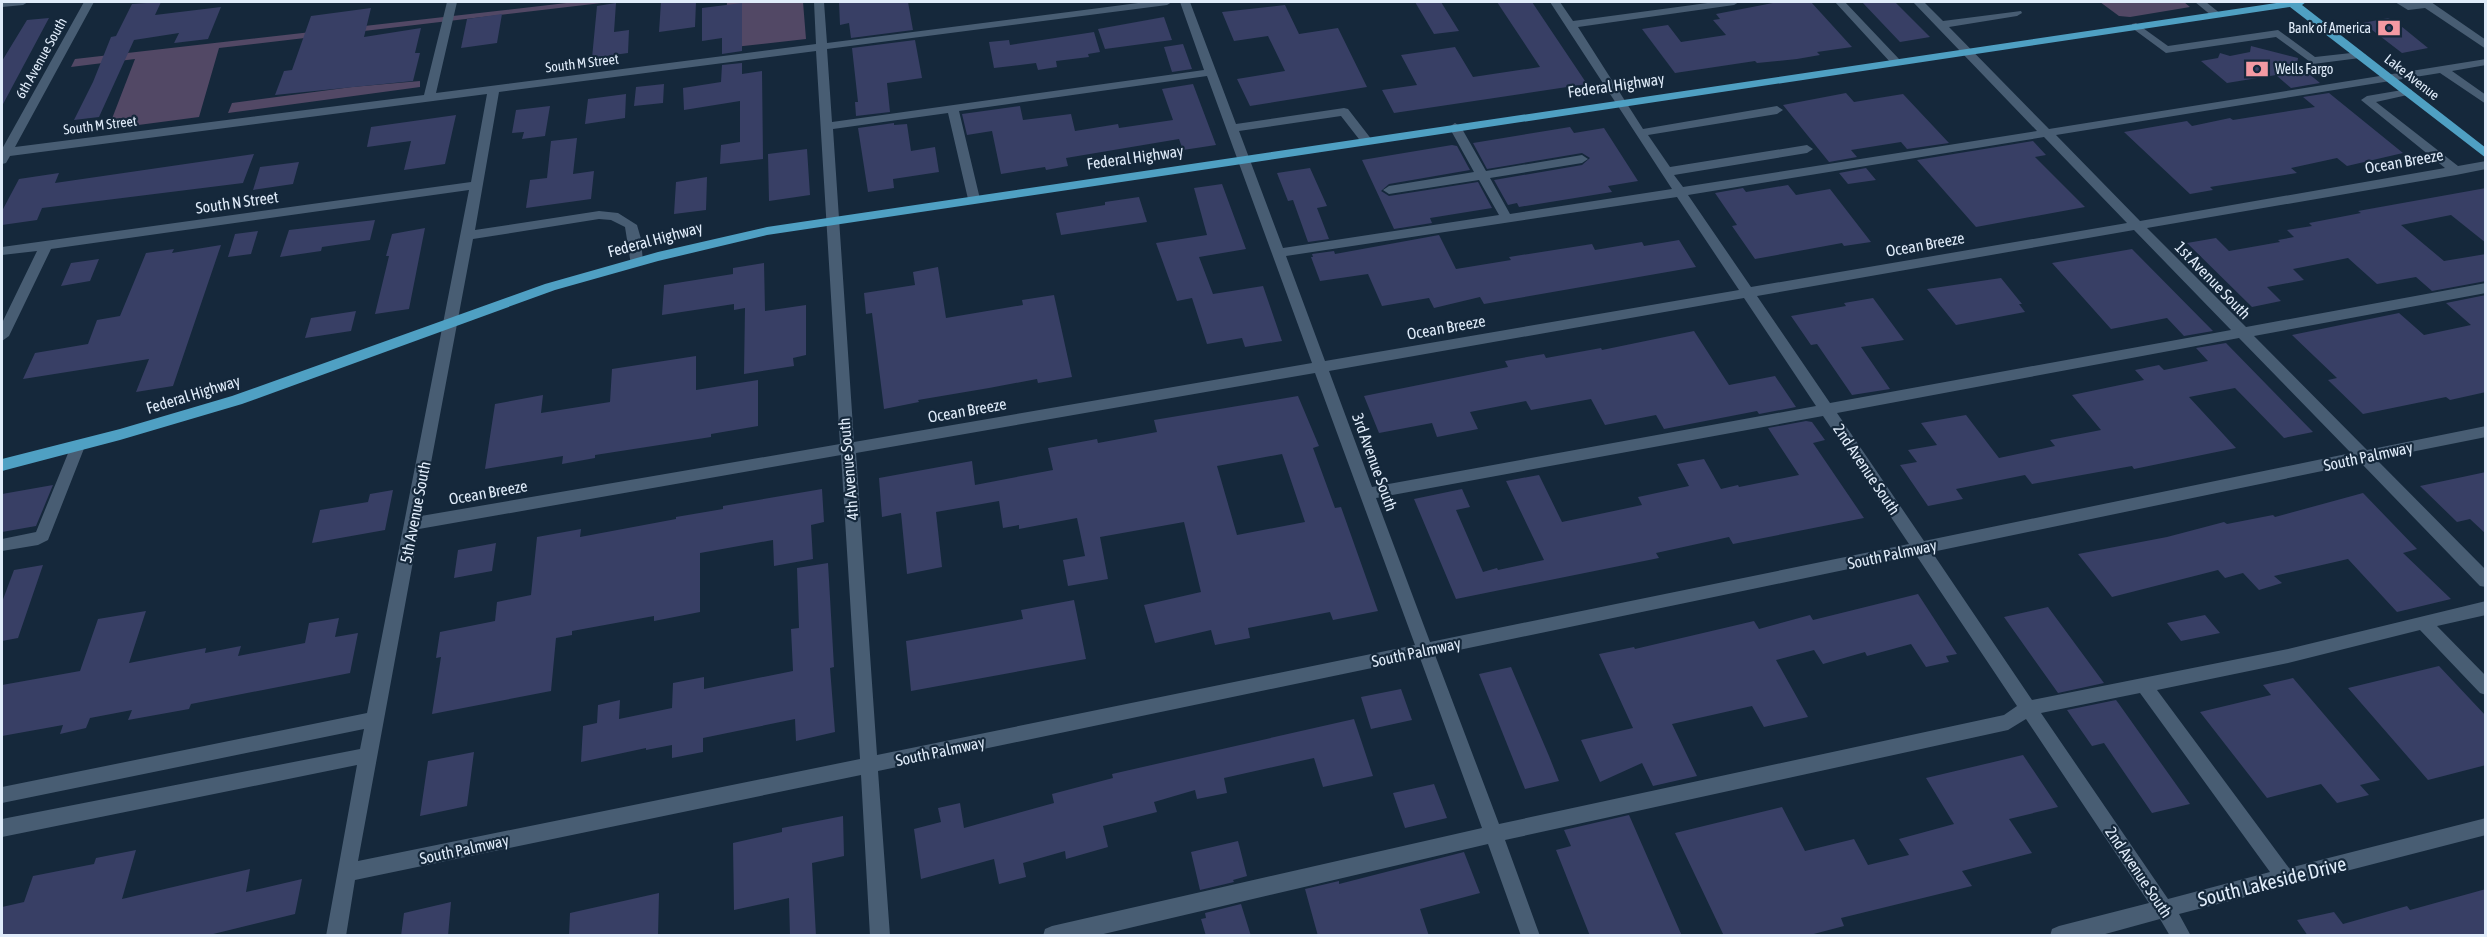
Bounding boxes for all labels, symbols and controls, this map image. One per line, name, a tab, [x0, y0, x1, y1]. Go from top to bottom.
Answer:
street label: 6th Avenue South	[12, 15, 70, 101]
bank icon: Bank of America	[2376, 15, 2402, 41]
place label: Bank of America	[2288, 20, 2371, 36]
street label: South M Street	[544, 51, 620, 75]
street label: Lake Avenue	[2382, 51, 2442, 103]
bank icon: Wells Fargo	[2244, 56, 2270, 82]
place label: Wells Fargo	[2275, 61, 2333, 77]
street label: Federal Highway	[1566, 69, 1666, 102]
street label: South M Street	[62, 113, 138, 137]
street label: Federal Highway	[1085, 141, 1185, 174]
street label: Ocean Breeze	[2363, 145, 2445, 177]
street label: South N Street	[195, 187, 280, 217]
street label: Federal Highway	[606, 218, 705, 261]
street label: Ocean Breeze	[1884, 228, 1966, 260]
street label: 1st Avenue South	[2172, 237, 2254, 323]
street label: Ocean Breeze	[1405, 311, 1487, 343]
street label: Federal Highway	[144, 371, 243, 418]
street label: Ocean Breeze	[926, 394, 1008, 426]
street label: 3rd Avenue South	[1349, 411, 1401, 513]
street label: 4th Avenue South	[835, 417, 861, 521]
street label: 2nd Avenue South	[1830, 420, 1904, 518]
street label: South Palmway	[2322, 438, 2415, 475]
street label: 5th Avenue South	[396, 460, 434, 564]
street label: Ocean Breeze	[447, 476, 529, 508]
street label: South Palmway	[1846, 536, 1939, 573]
street label: South Palmway	[1370, 634, 1463, 671]
street label: South Palmway	[894, 733, 987, 770]
street label: 2nd Avenue South	[2102, 823, 2176, 921]
street label: South Palmway	[418, 831, 511, 868]
street label: South Lakeside Drive	[2195, 851, 2349, 911]

